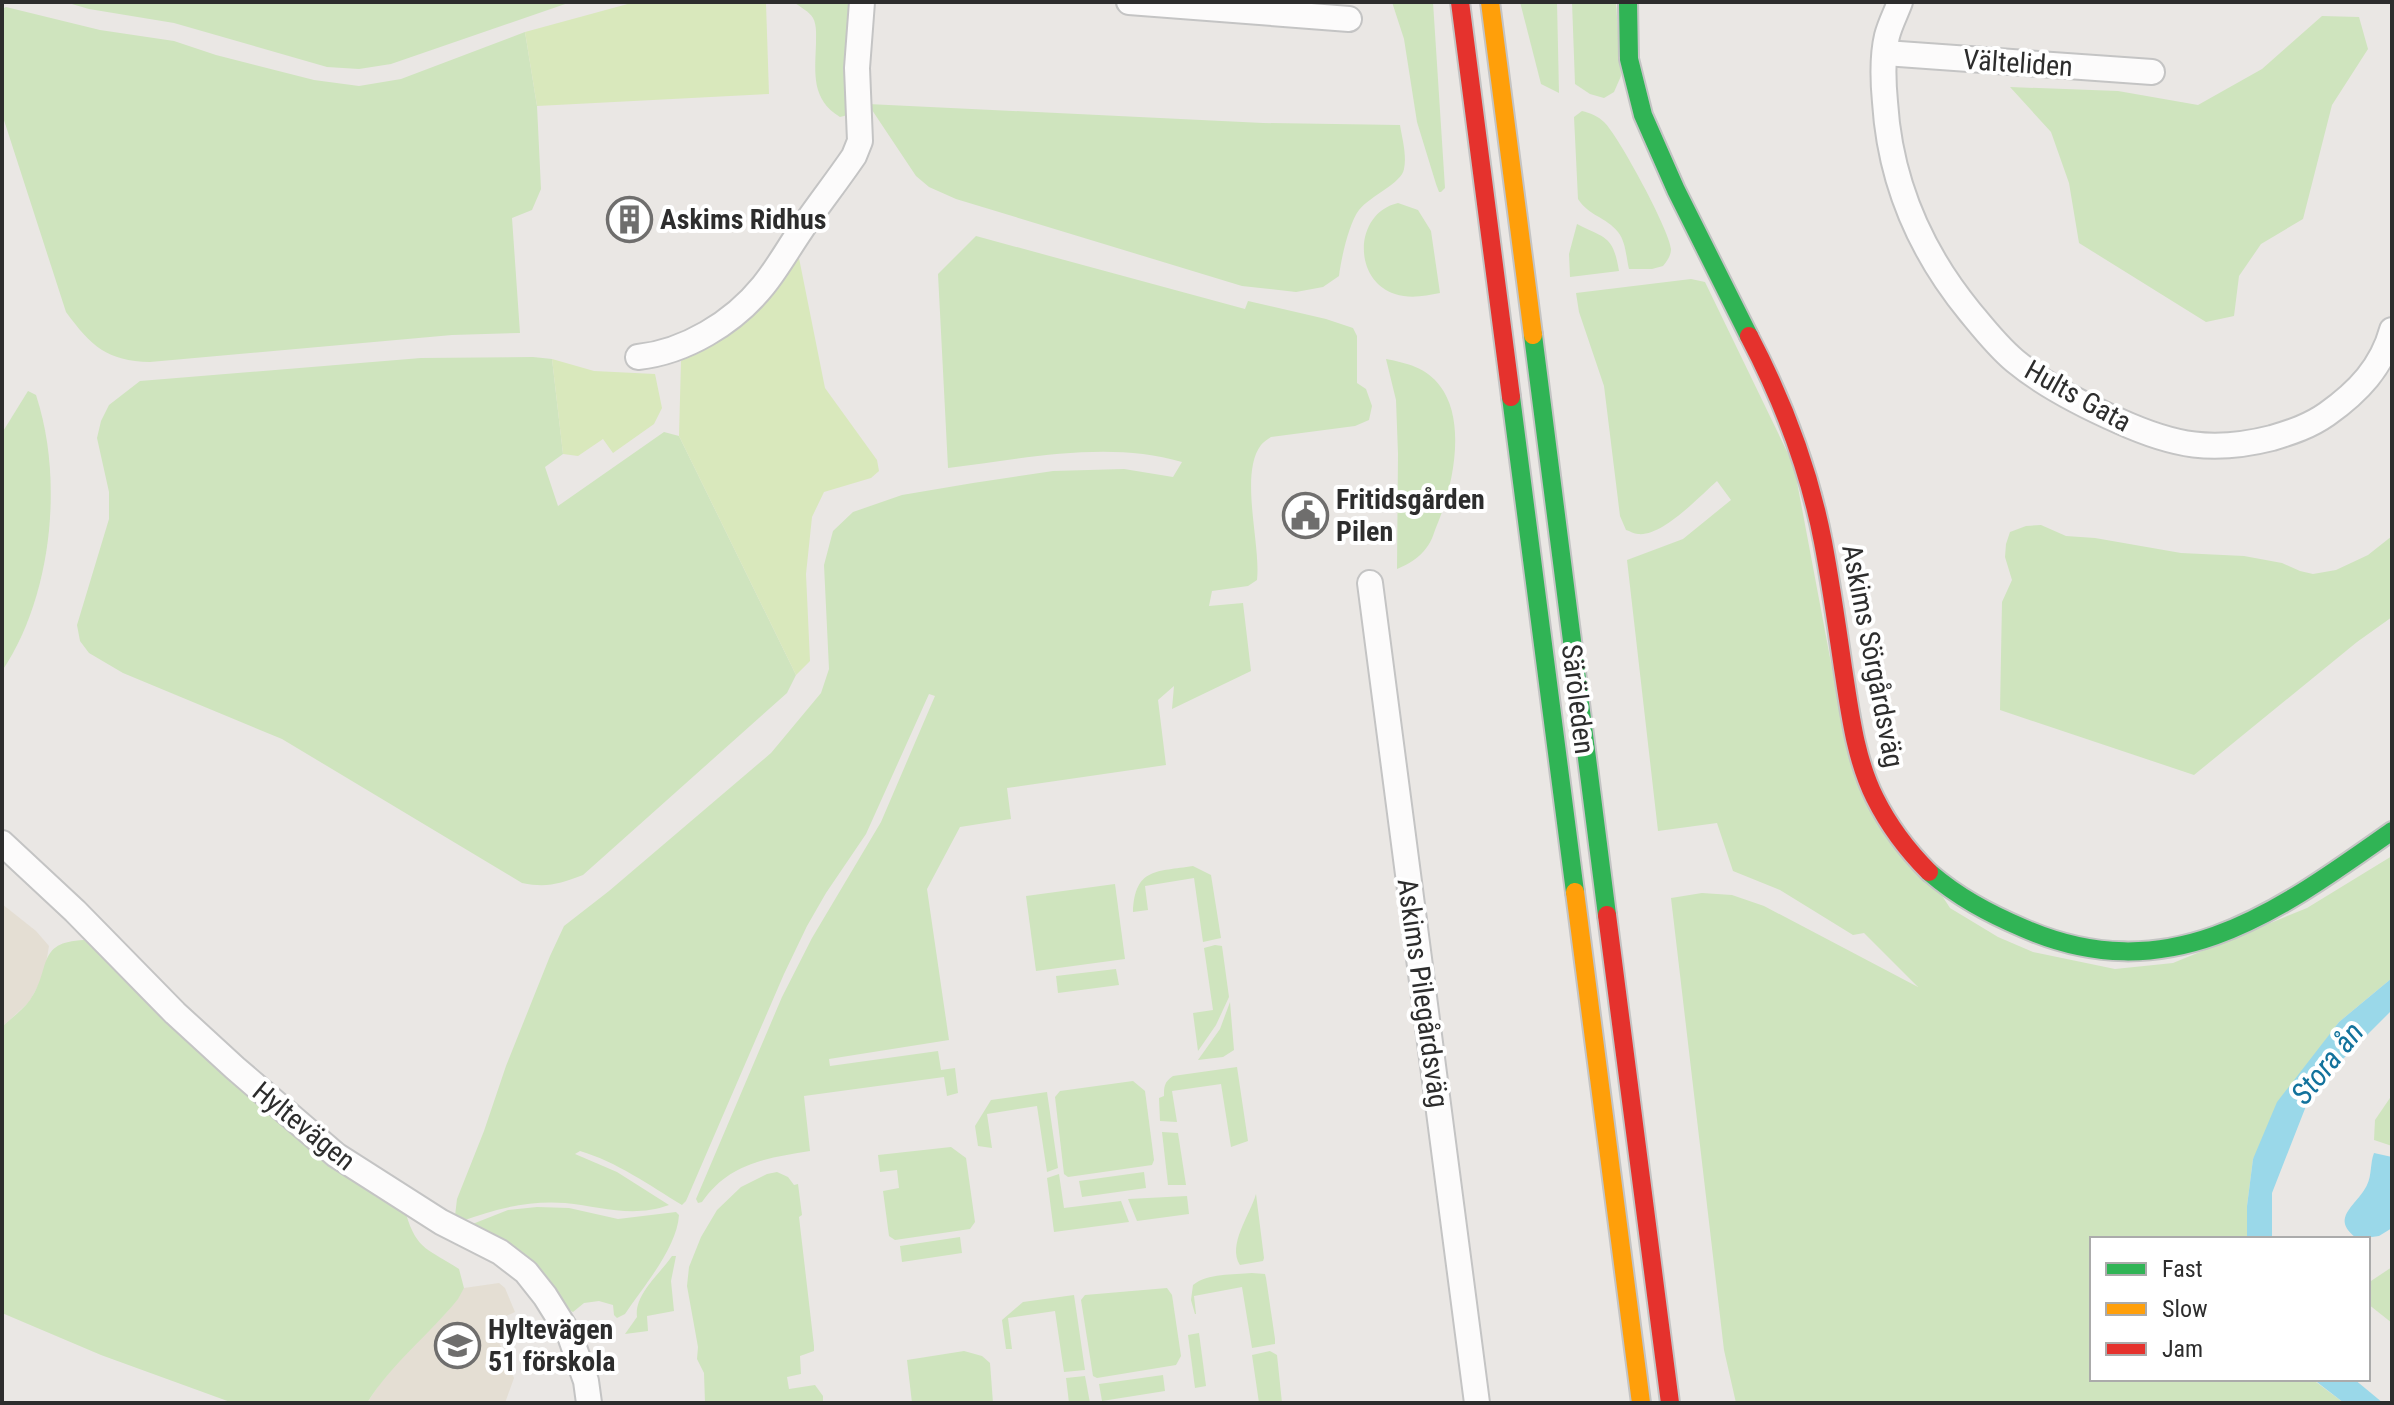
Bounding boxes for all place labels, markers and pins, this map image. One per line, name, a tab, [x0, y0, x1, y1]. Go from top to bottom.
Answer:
building icon: Askims Ridhus	[605, 195, 653, 243]
place label: Askims Ridhus	[660, 203, 827, 236]
place label: Fritidsgården Pilen	[1336, 483, 1485, 548]
public building icon: Fritidsgården Pilen	[1281, 491, 1329, 539]
place label: Hyltevägen 51 förskola	[488, 1313, 615, 1378]
school or university icon: Hyltevägen 51 förskola	[433, 1321, 481, 1369]

